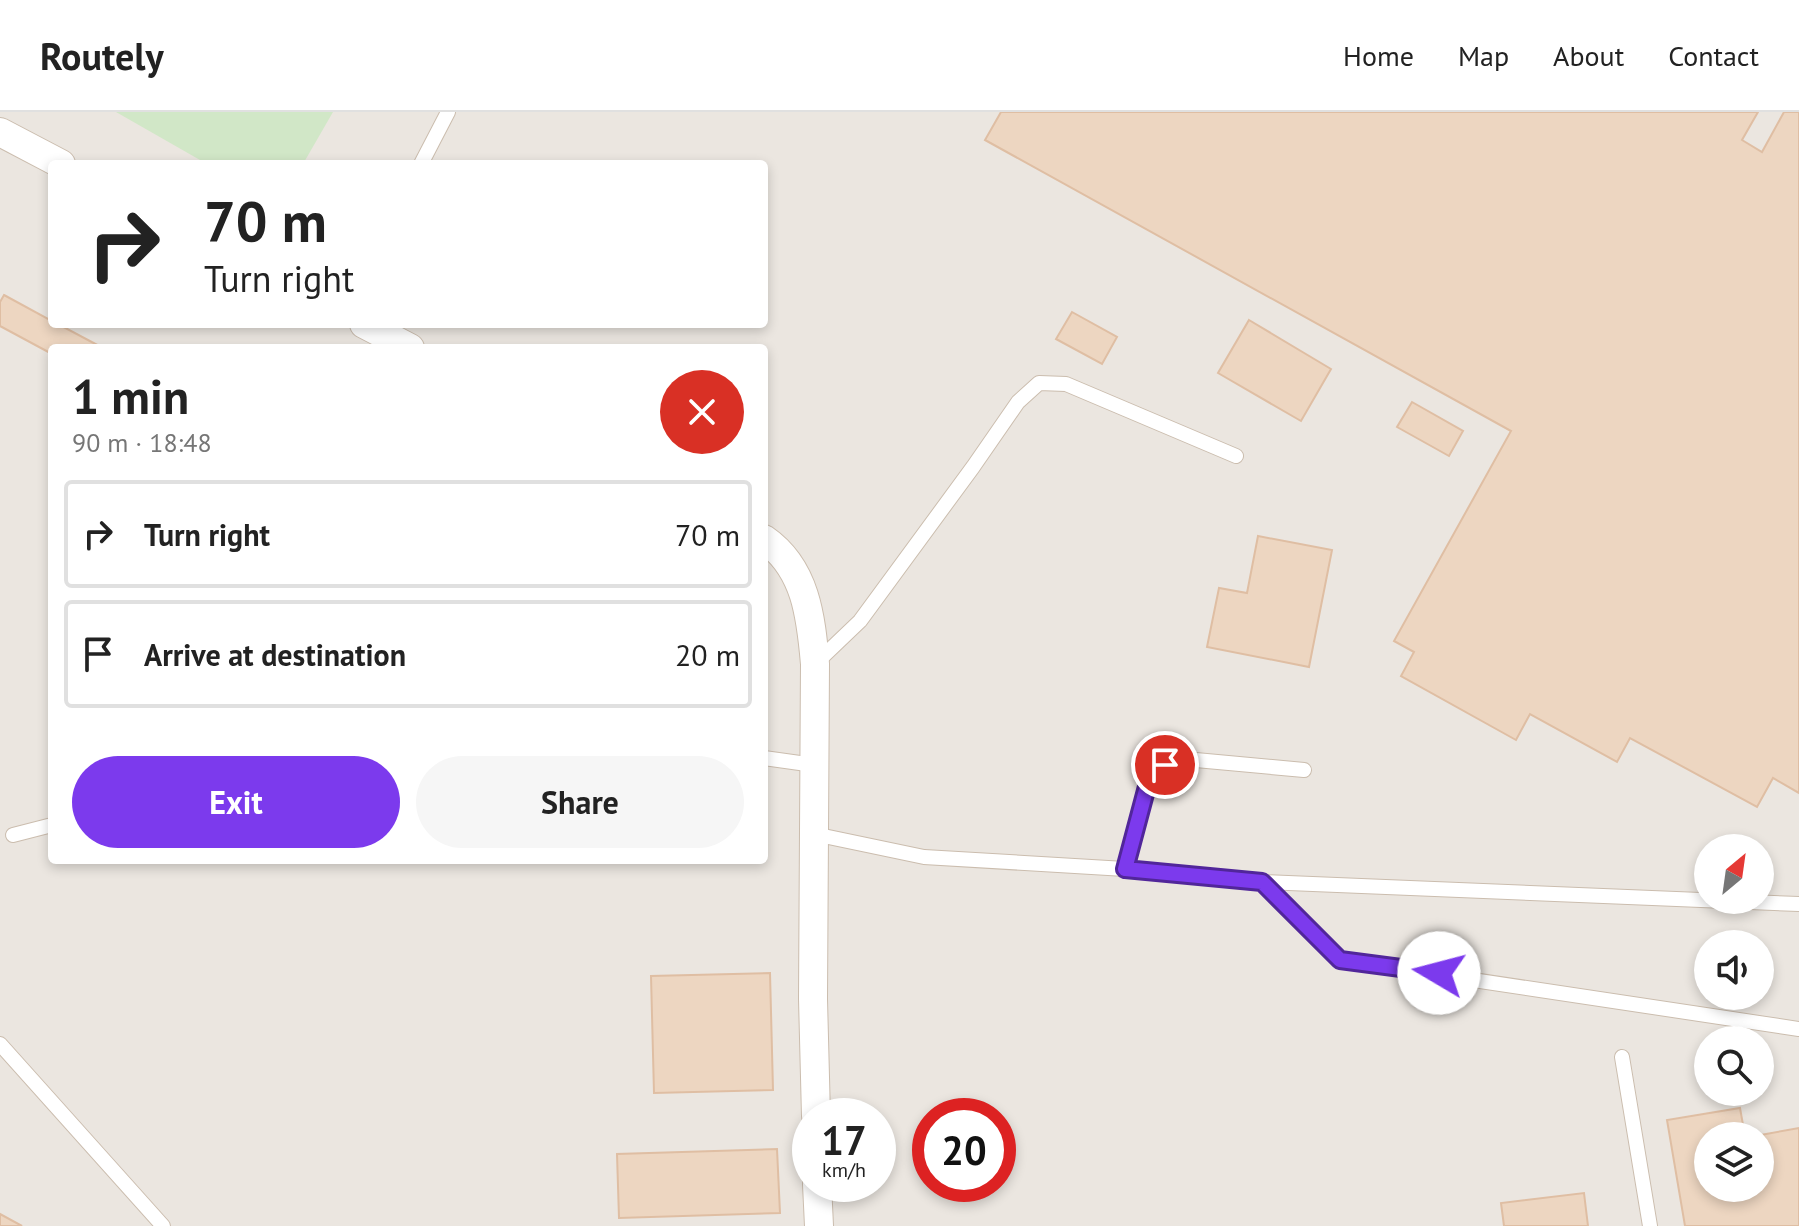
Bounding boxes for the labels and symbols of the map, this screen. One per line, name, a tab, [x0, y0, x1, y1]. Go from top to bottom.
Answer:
pin	[1131, 731, 1199, 799]
north arrow	[1694, 834, 1774, 914]
position arrow	[1397, 931, 1481, 1015]
speed limit sign: 20	[912, 1098, 1016, 1202]

